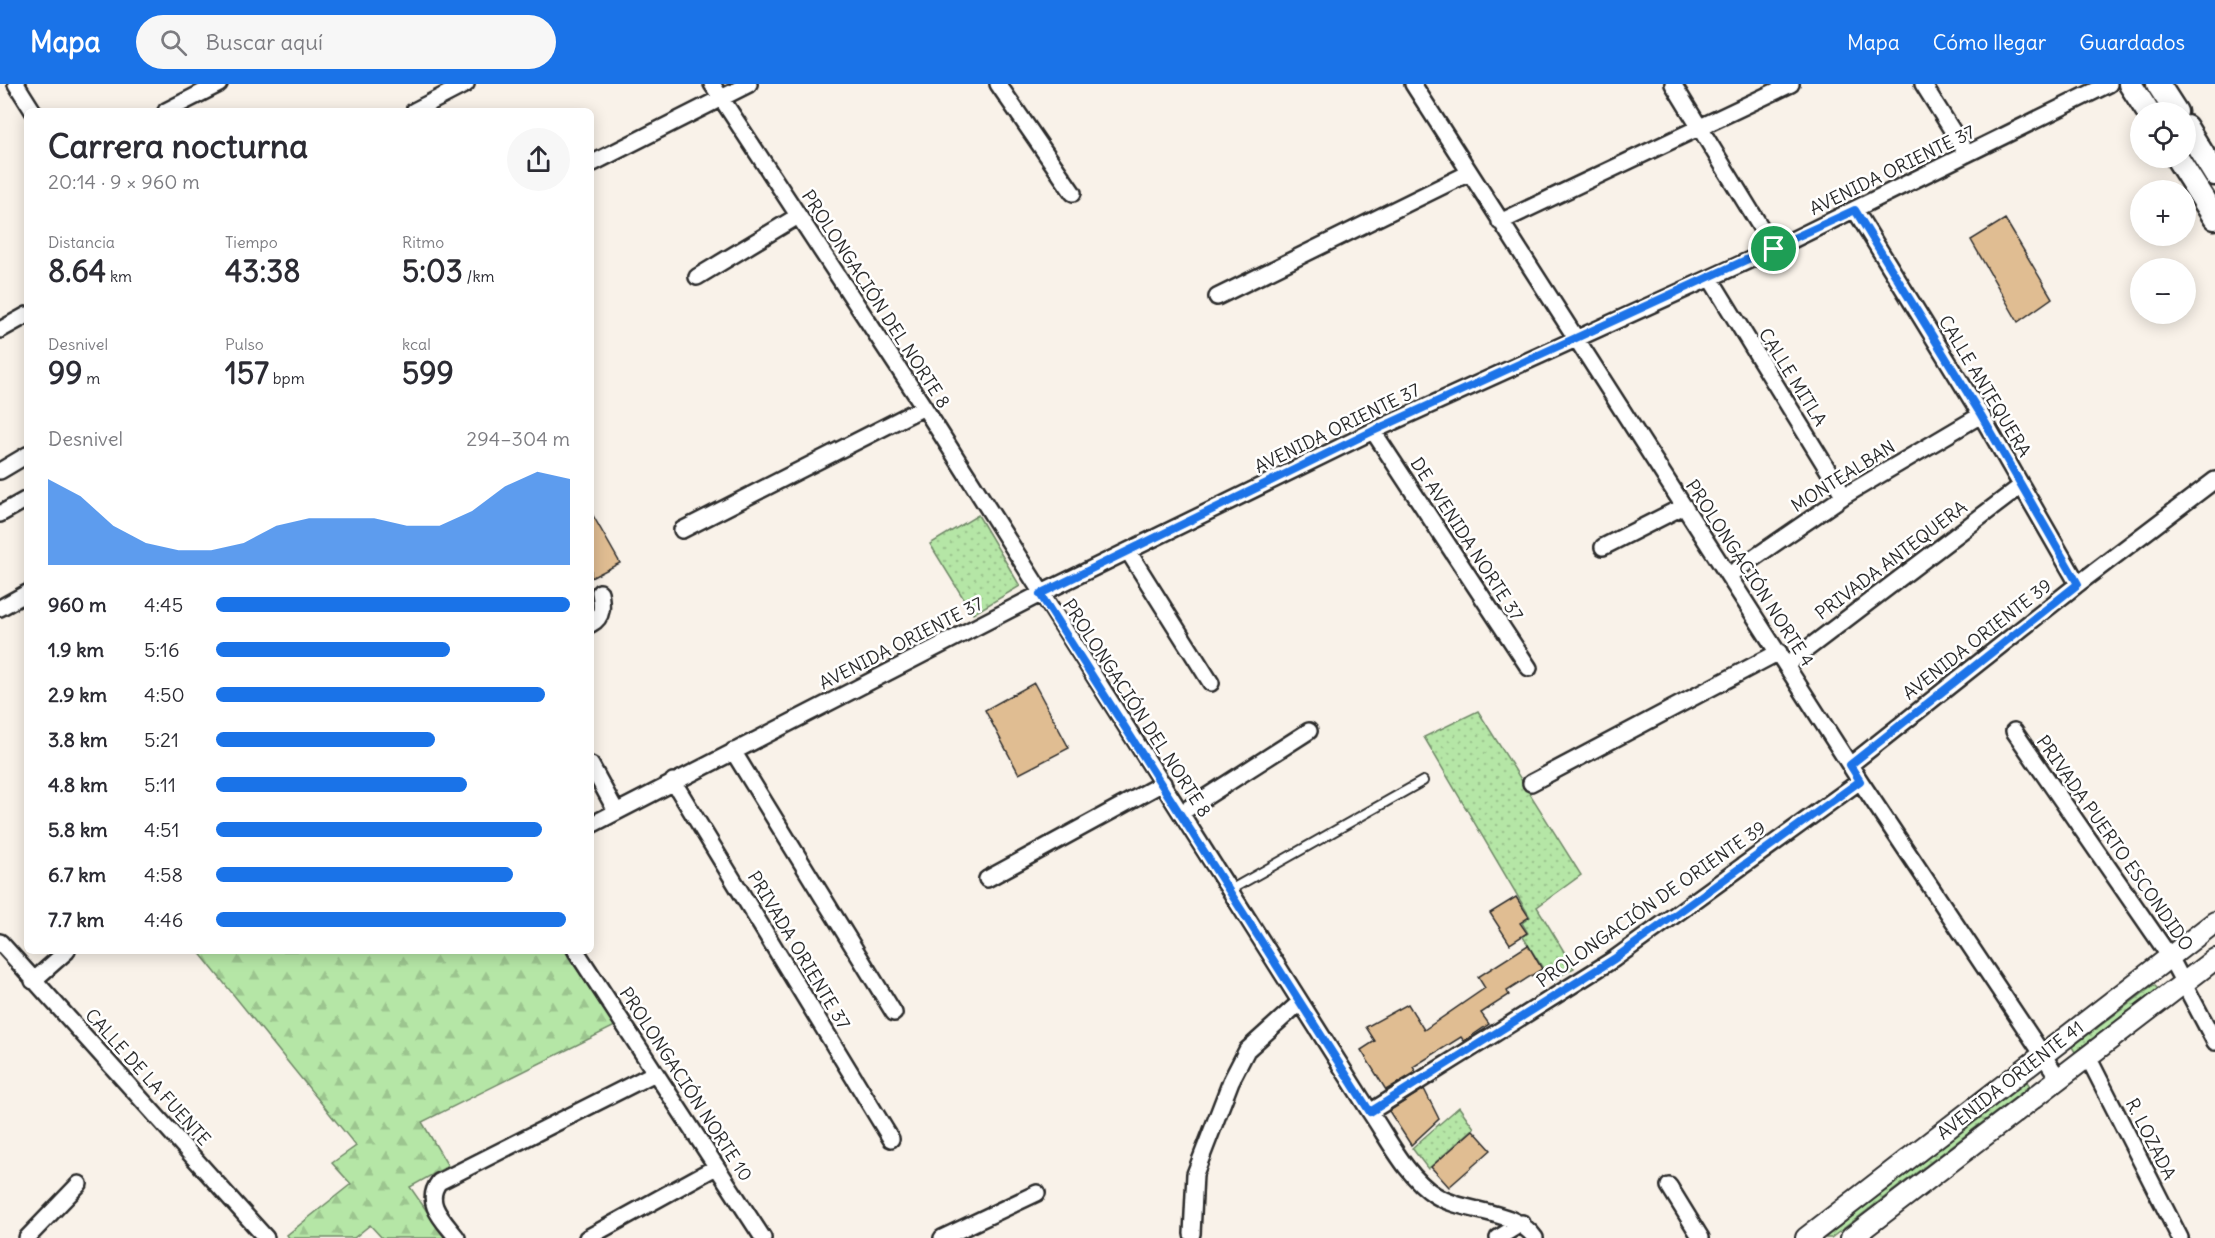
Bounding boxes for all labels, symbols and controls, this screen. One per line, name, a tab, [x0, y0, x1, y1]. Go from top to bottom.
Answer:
search box	[136, 15, 556, 69]
text: Mapa	[30, 24, 100, 60]
icon: search	[157, 26, 190, 59]
text: Buscar aquí	[205, 28, 323, 56]
text: Mapa	[1847, 29, 1900, 56]
text: Cómo llegar	[1933, 29, 2046, 56]
text: Guardados	[2079, 29, 2185, 56]
map controls	[2130, 102, 2196, 324]
button: locate	[2130, 102, 2196, 168]
street label: AVENIDA ORIENTE 37	[1805, 120, 1979, 220]
text: Carrera nocturna	[48, 125, 308, 167]
button: share	[507, 128, 570, 191]
text: 20:14 · 9 × 960 m	[48, 169, 200, 194]
button: +	[2130, 180, 2196, 246]
street label: PROLONGACIÓN DEL NORTE 8	[797, 186, 955, 412]
pin	[1748, 223, 1799, 274]
text: Distancia	[48, 232, 115, 252]
text: Tiempo	[225, 232, 278, 252]
text: Ritmo	[402, 232, 444, 252]
icon: arrive	[1757, 232, 1790, 265]
text: 8.64	[48, 252, 106, 290]
text: 43:38	[225, 252, 300, 290]
text: 5:03	[402, 252, 463, 290]
button: −	[2130, 258, 2196, 324]
text: km	[106, 266, 132, 286]
text: /km	[463, 266, 495, 286]
street label: CALLE ANTEQUERA	[1934, 311, 2036, 461]
street label: CALLE MITLA	[1754, 324, 1832, 430]
text: Desnivel	[48, 334, 108, 354]
text: Pulso	[225, 334, 264, 354]
text: kcal	[402, 334, 431, 354]
text: 99	[48, 354, 83, 392]
text: 157	[225, 354, 269, 392]
text: 599	[402, 354, 454, 392]
text: m	[83, 368, 100, 388]
text: bpm	[269, 368, 305, 388]
street label: AVENIDA ORIENTE 37	[1250, 378, 1424, 478]
text: Desnivel	[48, 426, 123, 451]
text: 294–304 m	[466, 426, 570, 451]
street label: MONTEALBAN	[1787, 435, 1899, 517]
street label: DE AVENIDA NORTE 37	[1406, 453, 1529, 625]
street label: PROLONGACIÓN NORTE 4	[1681, 475, 1819, 671]
street label: PRIVADA ANTEQUERA	[1811, 495, 1971, 625]
street label: AVENIDA ORIENTE 39	[1898, 574, 2056, 704]
text: 960 m	[48, 592, 107, 617]
text: 4:45	[144, 592, 183, 617]
street label: AVENIDA ORIENTE 37	[815, 592, 987, 694]
street label: PROLONGACIÓN DEL NORTE 8	[1058, 595, 1216, 821]
text: 1.9 km	[48, 637, 104, 662]
text: 5:16	[144, 637, 180, 662]
text: 2.9 km	[48, 682, 107, 707]
text: 4:50	[144, 682, 185, 707]
text: 3.8 km	[48, 727, 108, 752]
text: 5:21	[144, 727, 179, 752]
street label: PRIVADA PUERTO ESCONDIDO	[2032, 731, 2198, 955]
text: 4.8 km	[48, 772, 108, 797]
text: 5:11	[144, 772, 176, 797]
street label: PROLONGACIÓN DE ORIENTE 39	[1532, 816, 1770, 992]
text: 5.8 km	[48, 817, 108, 842]
text: 4:51	[144, 817, 180, 842]
text: 6.7 km	[48, 862, 106, 887]
text: 4:58	[144, 862, 183, 887]
street label: PRIVADA ORIENTE 37	[743, 867, 855, 1033]
text: 7.7 km	[48, 907, 104, 932]
text: 4:46	[144, 907, 183, 932]
street label: PROLONGACIÓN NORTE 10	[615, 983, 757, 1185]
street label: CALLE DE LA FUENTE	[80, 1004, 216, 1150]
street label: AVENIDA ORIENTE 41	[1932, 1016, 2088, 1144]
street label: R. LOZADA	[2121, 1094, 2181, 1184]

